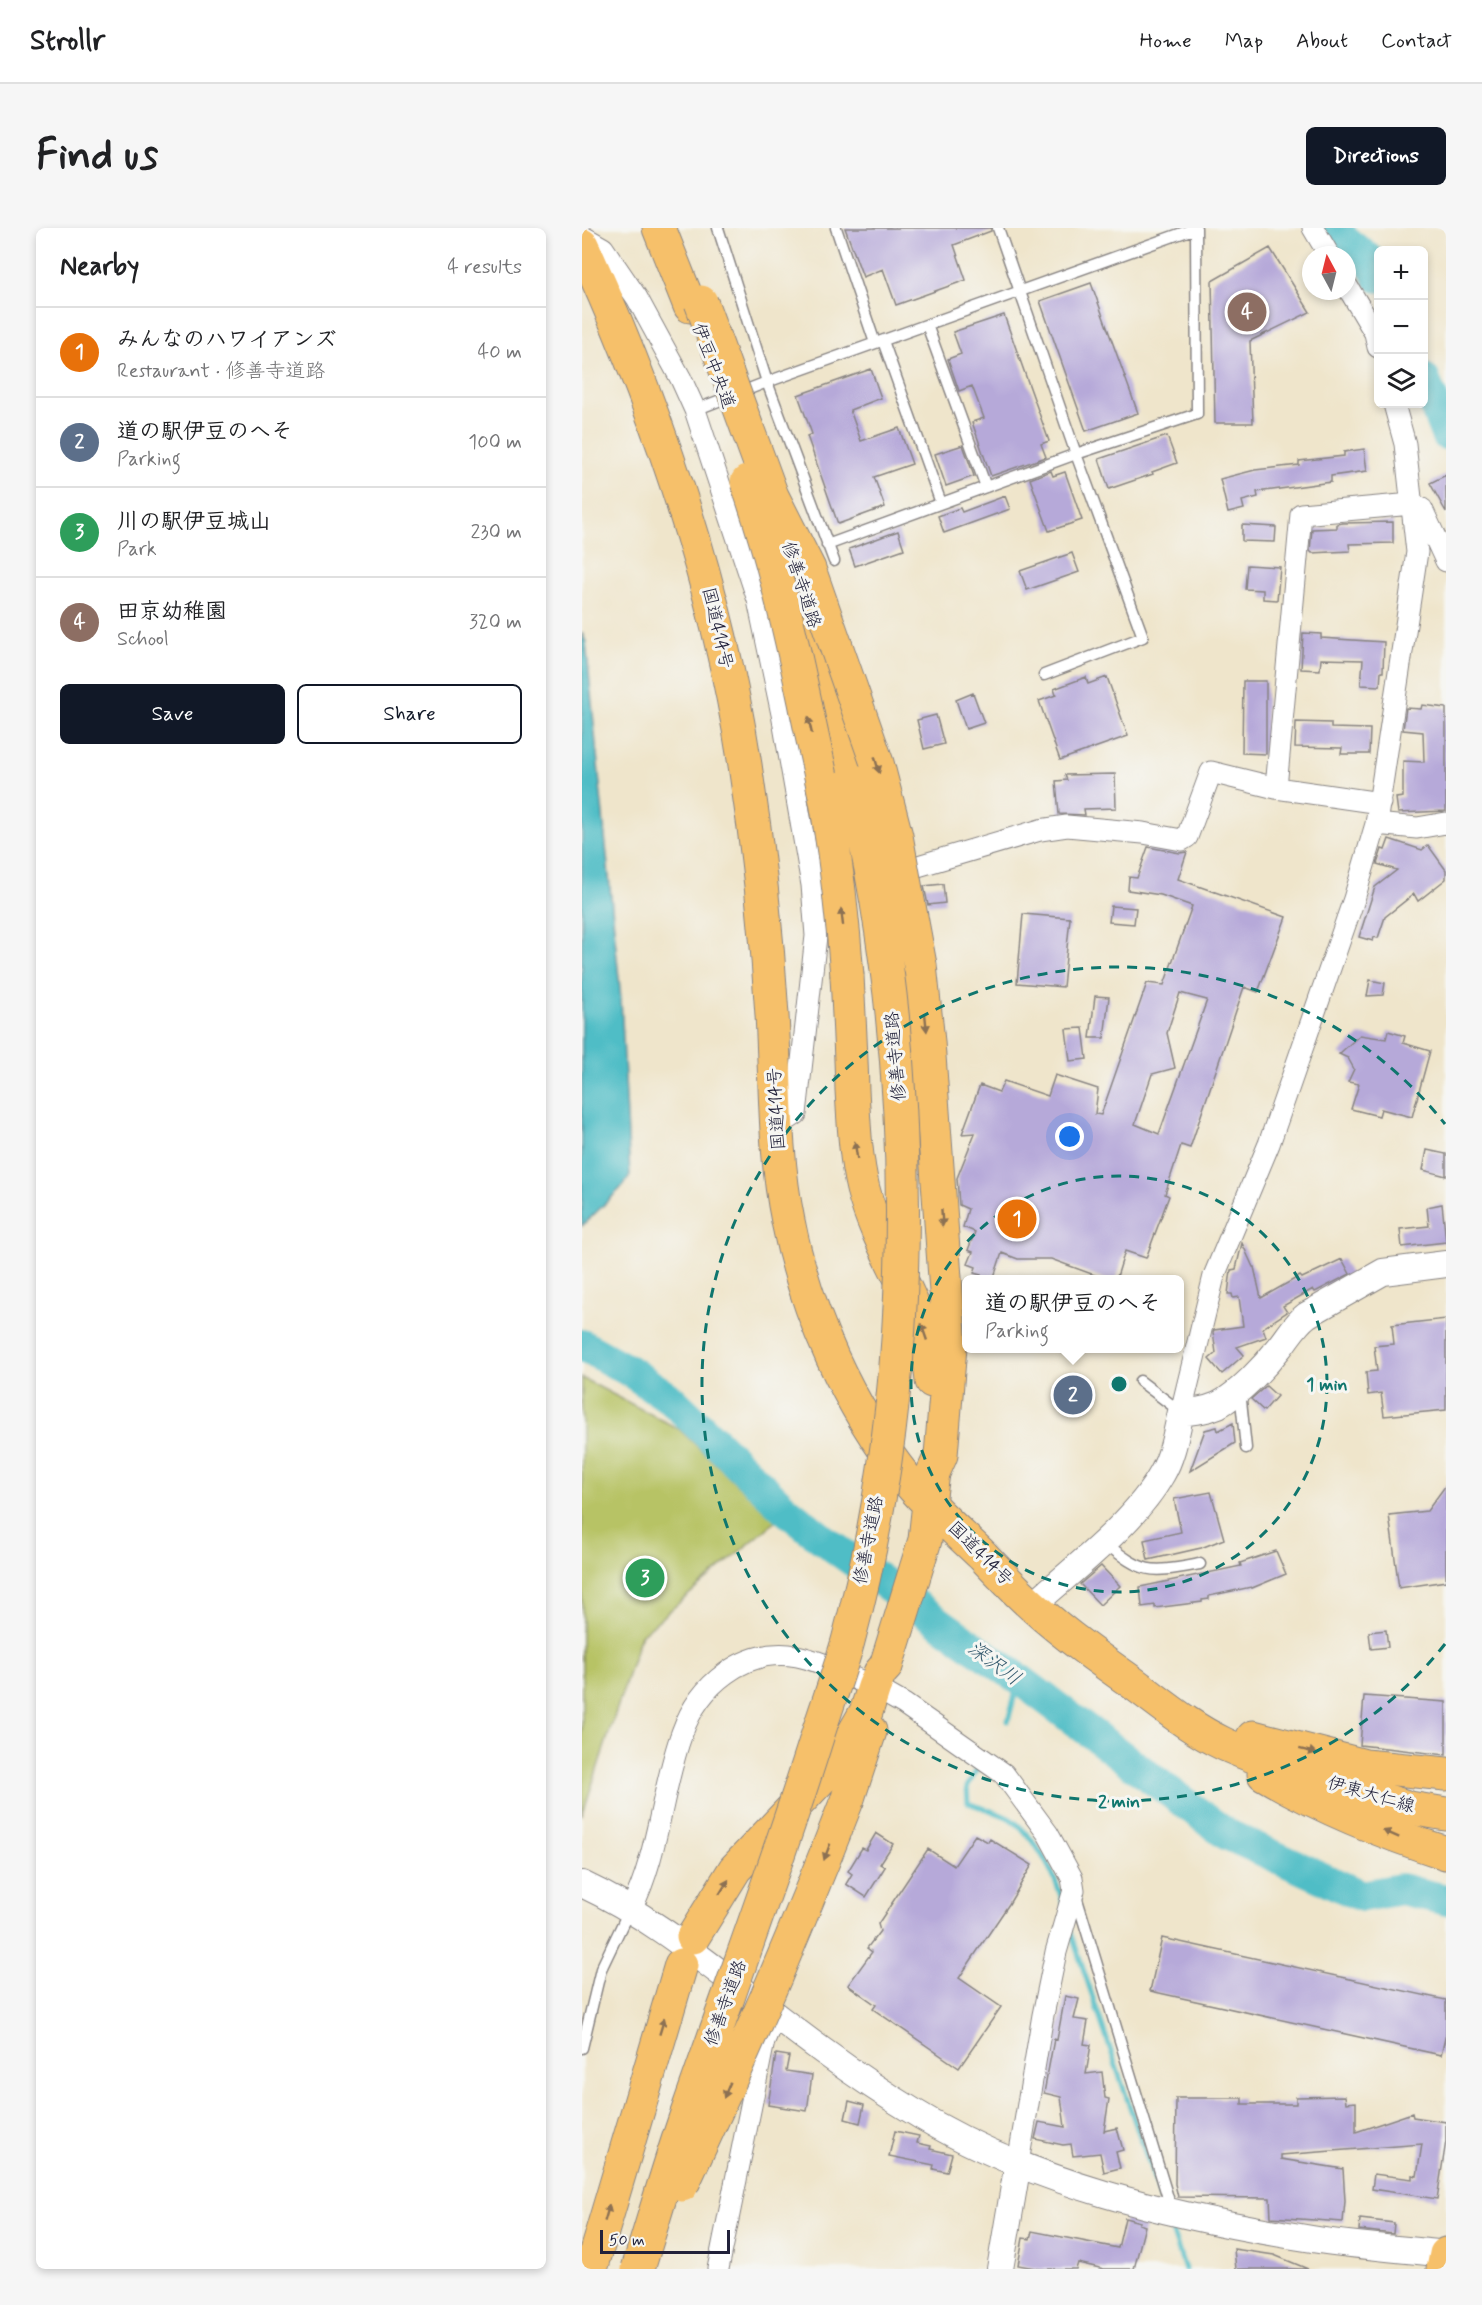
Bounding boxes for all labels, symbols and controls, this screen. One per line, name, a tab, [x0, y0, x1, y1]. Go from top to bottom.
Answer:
text: Strollr	[30, 23, 105, 60]
text: Home	[1140, 27, 1192, 55]
text: Map	[1225, 27, 1263, 55]
text: About	[1296, 27, 1348, 55]
text: Contact	[1381, 27, 1452, 55]
button: Directions	[1306, 127, 1446, 185]
text: Find us	[36, 129, 158, 184]
north arrow	[1302, 246, 1356, 300]
map controls	[1374, 246, 1428, 408]
button: +	[1374, 246, 1428, 300]
text: Nearby	[60, 250, 139, 284]
text: 4 results	[447, 254, 522, 281]
pin: 4	[1228, 290, 1266, 334]
button: −	[1374, 300, 1428, 354]
street label: 伊豆中央道	[686, 320, 740, 412]
text: みんなのハワイアンズ	[117, 326, 337, 354]
text: 1	[75, 339, 84, 366]
text: 40 m	[478, 339, 522, 366]
button: layers	[1374, 354, 1428, 408]
text: Restaurant · 修善寺道路	[117, 358, 325, 385]
text: 道の駅伊豆のへそ	[117, 418, 293, 446]
text: 2	[75, 429, 84, 456]
text: 100 m	[468, 429, 522, 456]
text: Parking	[117, 446, 181, 473]
text: 川の駅伊豆城山	[117, 508, 271, 536]
text: 3	[75, 519, 84, 546]
text: 230 m	[470, 519, 522, 546]
text: Park	[117, 536, 157, 563]
street label: 修善寺道路	[776, 538, 826, 632]
street label: 国道414号	[696, 585, 738, 671]
text: 田京幼稚園	[117, 598, 227, 626]
text: 4	[74, 609, 85, 636]
text: 320 m	[469, 609, 522, 636]
text: School	[117, 626, 169, 653]
button: Save	[60, 684, 285, 744]
button: Share	[297, 684, 522, 744]
one-way arrow	[804, 716, 814, 734]
one-way arrow	[873, 756, 882, 774]
one-way arrow	[838, 908, 847, 927]
street label: 修善寺道路	[880, 1010, 912, 1102]
one-way arrow	[921, 1014, 931, 1033]
street label: 国道414号	[763, 1067, 791, 1151]
your location	[1055, 1122, 1084, 1151]
one-way arrow	[852, 1140, 861, 1159]
pin: 1	[998, 1196, 1036, 1242]
one-way arrow	[937, 1208, 946, 1227]
popup	[962, 1275, 1184, 1353]
text: 道の駅伊豆のへそ	[985, 1290, 1161, 1318]
text: Parking	[985, 1318, 1049, 1345]
one-way arrow	[918, 1323, 928, 1341]
pin: 2	[1054, 1372, 1092, 1418]
text: 1 min	[1306, 1373, 1348, 1397]
centre of rings	[1109, 1374, 1129, 1394]
street label: 修善寺道路	[849, 1494, 889, 1586]
street label: 国道414号	[942, 1516, 1018, 1592]
pin: 3	[626, 1556, 664, 1600]
water label: 深沢川	[962, 1635, 1026, 1693]
one-way arrow	[1299, 1746, 1317, 1756]
street label: 伊東大仁線	[1324, 1771, 1418, 1819]
text: 2 min	[1098, 1790, 1140, 1814]
one-way arrow	[1382, 1829, 1400, 1838]
one-way arrow	[822, 1844, 832, 1862]
one-way arrow	[719, 1879, 730, 1895]
street label: 修善寺道路	[699, 1957, 753, 2049]
one-way arrow	[658, 2017, 667, 2035]
one-way arrow	[721, 2081, 731, 2099]
one-way arrow	[603, 2204, 612, 2222]
scale bar	[600, 2227, 730, 2254]
text: 50 m	[609, 2230, 645, 2251]

